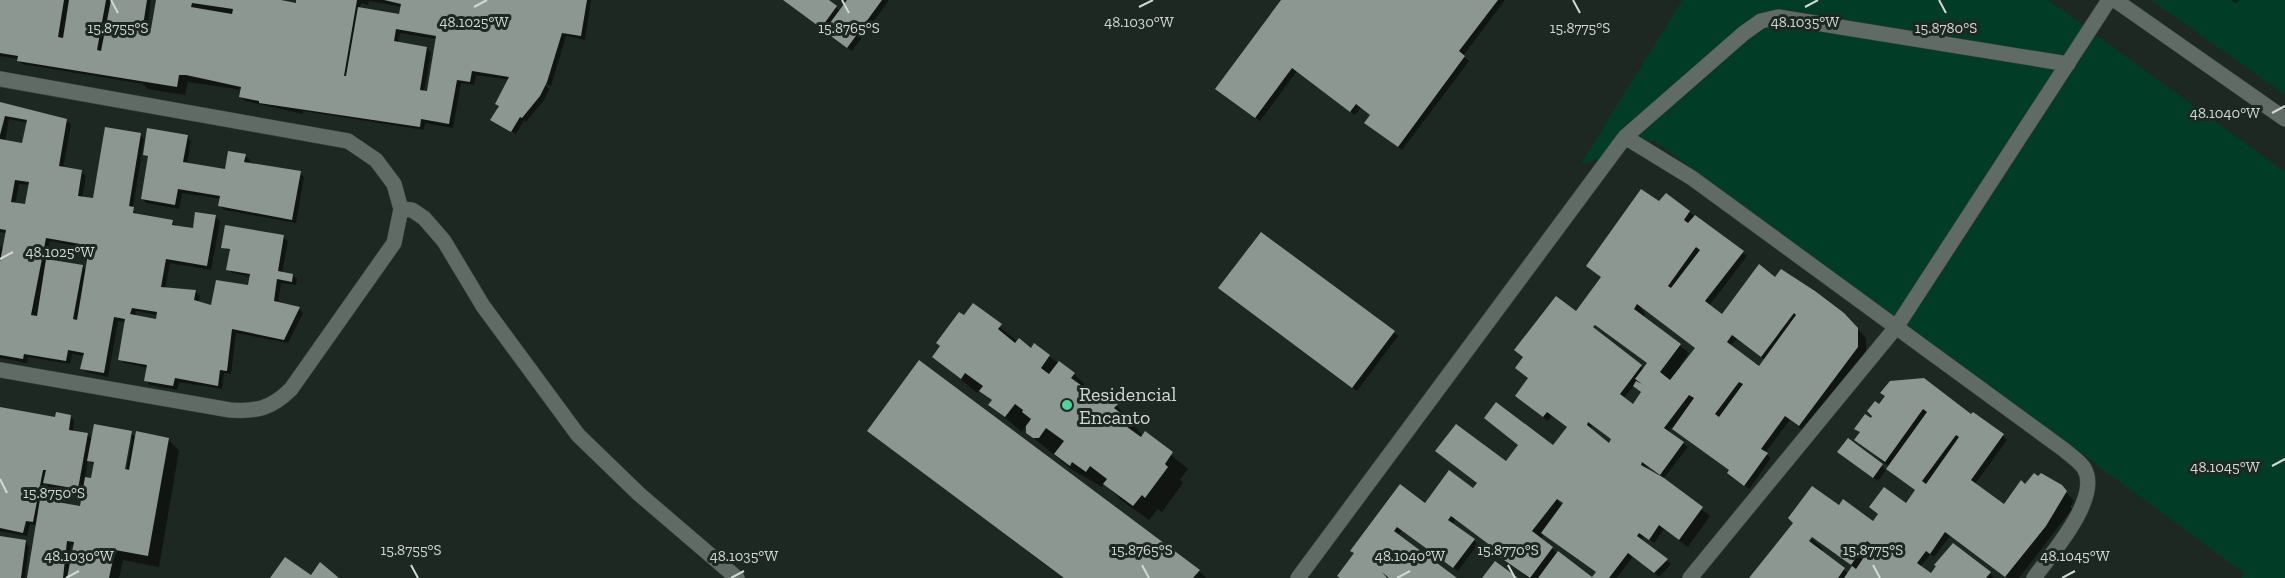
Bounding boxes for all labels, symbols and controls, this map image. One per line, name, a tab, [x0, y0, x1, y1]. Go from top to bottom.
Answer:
text: 48.1025°W	[440, 13, 508, 31]
text: 48.1030°W	[1104, 13, 1174, 31]
text: 48.1035°W	[1771, 13, 1839, 31]
text: 15.8755°S	[87, 19, 149, 37]
text: 15.8765°S	[818, 19, 880, 37]
text: 15.8775°S	[1550, 19, 1610, 37]
text: 15.8780°S	[1915, 19, 1977, 37]
text: 48.1040°W	[2190, 104, 2260, 122]
text: 48.1025°W	[26, 243, 94, 261]
place label: Residencial Encanto	[1079, 382, 1177, 429]
marker: Residencial Encanto	[1060, 398, 1074, 412]
text: 48.1045°W	[2190, 458, 2260, 476]
text: 15.8750°S	[23, 484, 85, 502]
text: 15.8755°S	[380, 541, 442, 559]
text: 15.8765°S	[1111, 541, 1173, 559]
text: 15.8770°S	[1477, 541, 1539, 559]
text: 15.8775°S	[1843, 541, 1903, 559]
text: 48.1030°W	[44, 547, 114, 565]
text: 48.1035°W	[710, 547, 778, 565]
text: 48.1040°W	[1375, 547, 1445, 565]
text: 48.1045°W	[2040, 547, 2110, 565]

